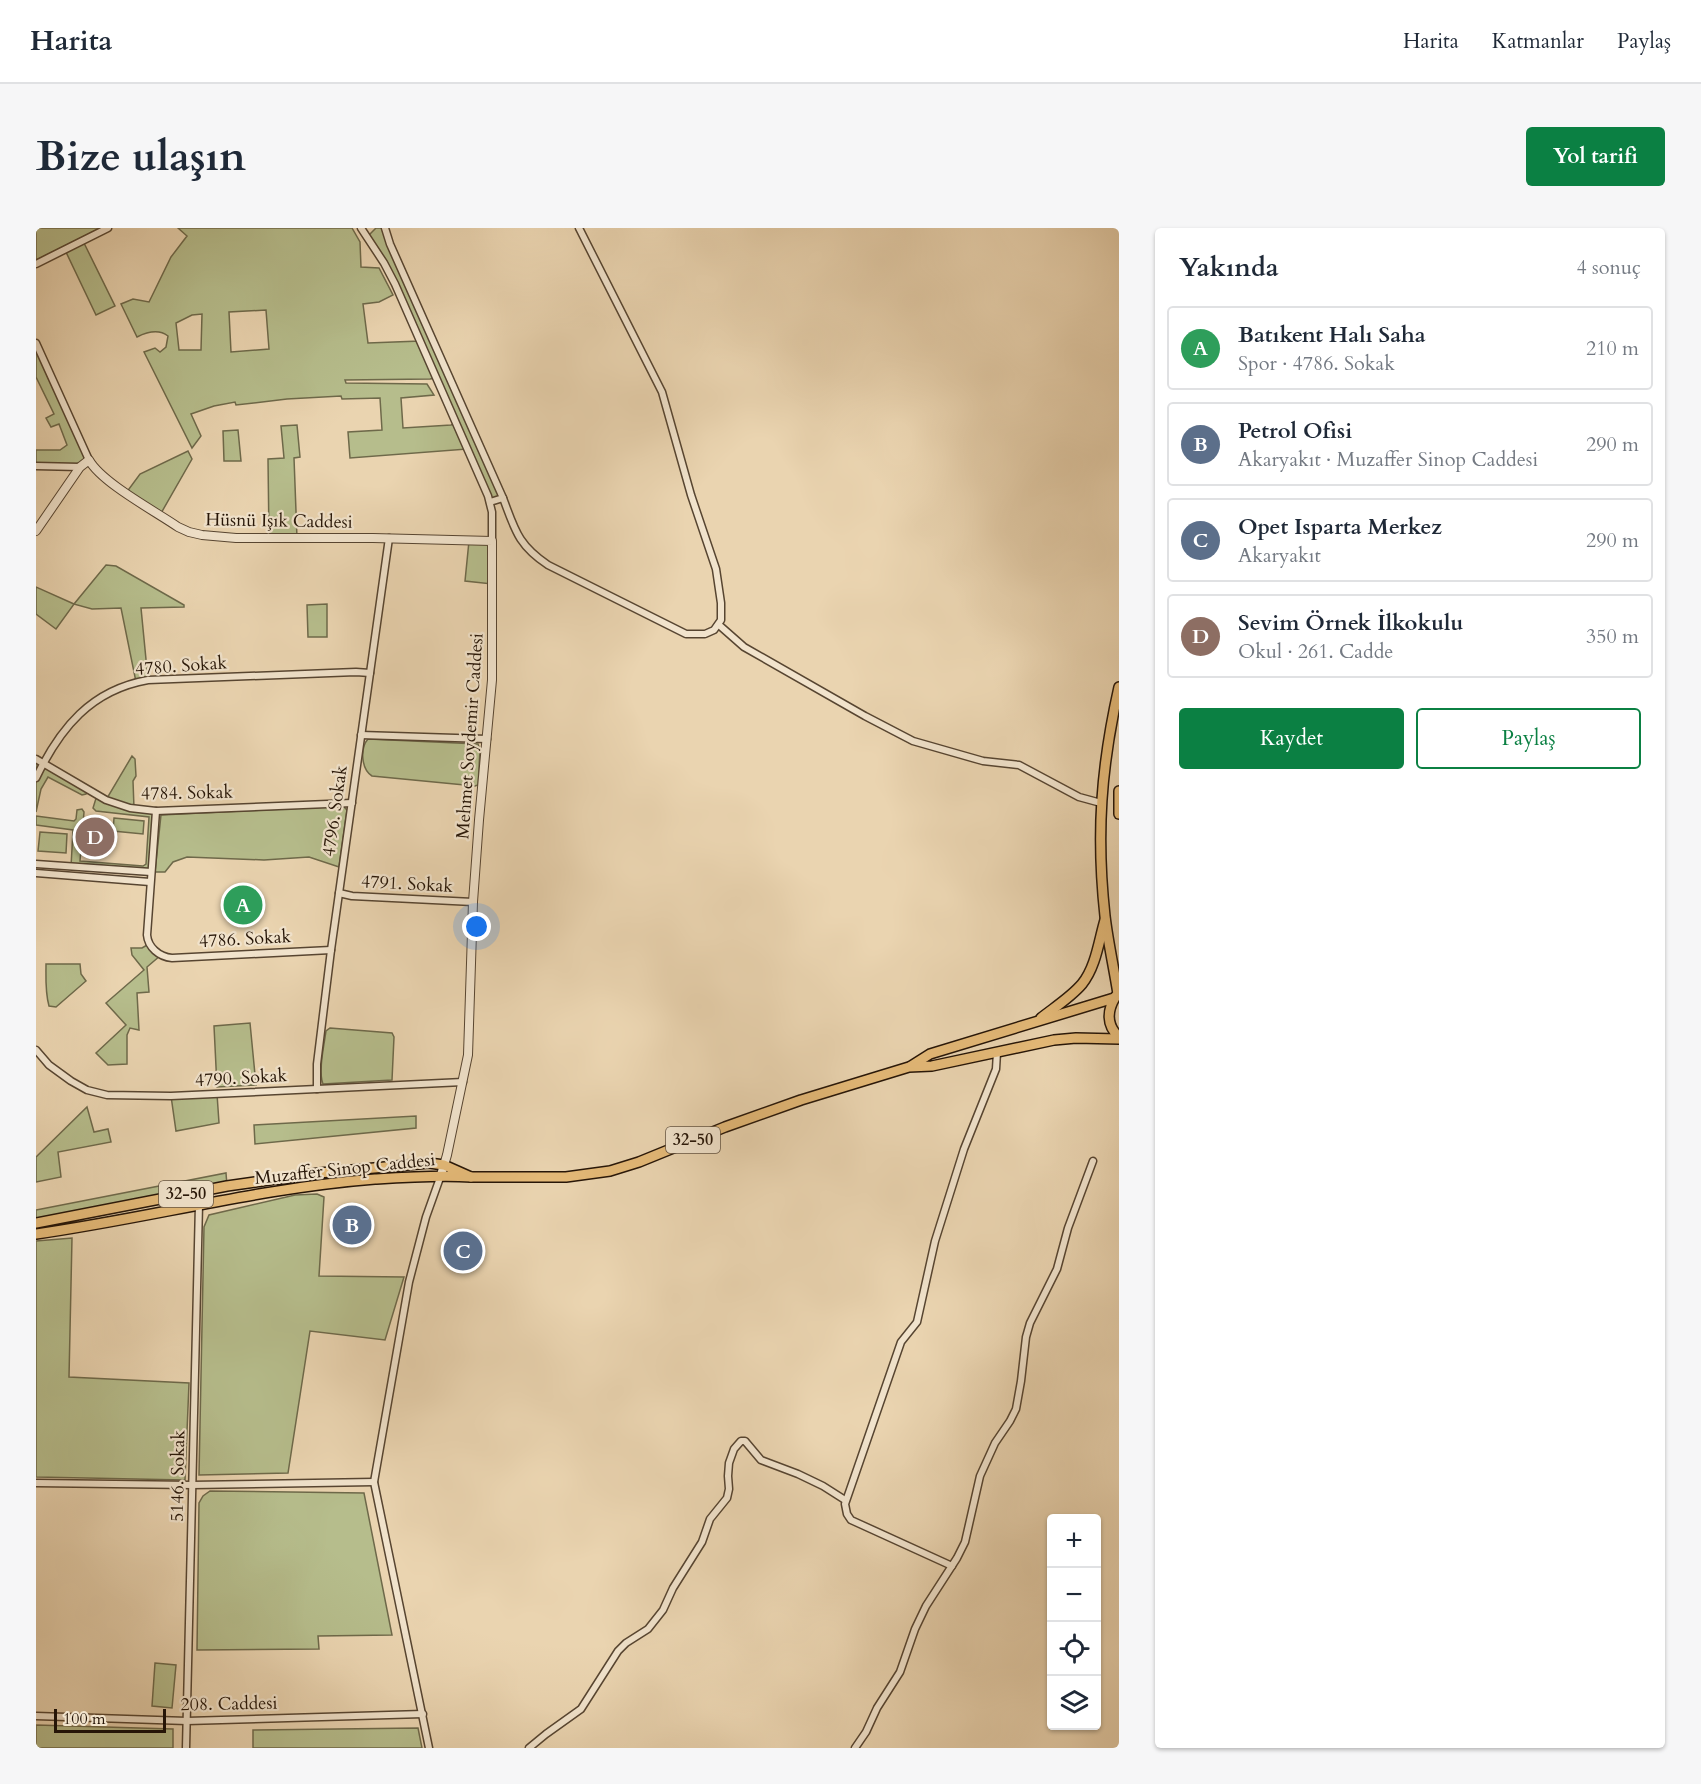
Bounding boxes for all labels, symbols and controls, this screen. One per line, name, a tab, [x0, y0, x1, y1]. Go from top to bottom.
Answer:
text: Harita	[30, 22, 113, 60]
text: Harita	[1403, 27, 1459, 56]
text: Katmanlar	[1492, 27, 1584, 56]
text: Paylaş	[1617, 27, 1671, 56]
button: Yol tarifi	[1526, 127, 1665, 186]
text: Bize ulaşın	[36, 128, 246, 185]
text: Yakında	[1179, 250, 1279, 285]
text: 4 sonuç	[1576, 254, 1641, 281]
text: Batıkent Halı Saha	[1238, 320, 1426, 350]
text: A	[1193, 335, 1208, 362]
text: 210 m	[1586, 335, 1639, 362]
text: Spor · 4786. Sokak	[1238, 350, 1395, 377]
text: Petrol Ofisi	[1238, 416, 1352, 446]
text: B	[1193, 431, 1208, 458]
text: 290 m	[1586, 431, 1639, 458]
text: Akaryakıt · Muzaffer Sinop Caddesi	[1238, 446, 1538, 473]
street label: Hüsnü Işık Caddesi	[205, 507, 353, 535]
text: Opet Isparta Merkez	[1238, 512, 1442, 542]
text: C	[1193, 527, 1208, 554]
text: 290 m	[1586, 527, 1639, 554]
text: Akaryakıt	[1238, 542, 1321, 569]
text: Sevim Örnek İlkokulu	[1238, 608, 1463, 638]
text: D	[1192, 623, 1209, 650]
text: 350 m	[1586, 623, 1639, 650]
street label: Mehmet Soydemir Caddesi	[450, 632, 490, 840]
text: Okul · 261. Cadde	[1238, 638, 1393, 665]
street label: 4780. Sokak	[134, 650, 228, 682]
button: Kaydet	[1179, 708, 1404, 769]
button: Paylaş	[1416, 708, 1641, 769]
street label: 4796. Sokak	[316, 763, 354, 858]
street label: 4784. Sokak	[141, 780, 234, 806]
pin: D	[76, 814, 114, 860]
street label: 4791. Sokak	[360, 869, 454, 899]
pin: A	[224, 882, 262, 928]
your location	[462, 912, 491, 941]
street label: 4786. Sokak	[198, 924, 292, 954]
street label: 4790. Sokak	[194, 1063, 288, 1093]
road number: 32-50	[666, 1127, 720, 1153]
street label: Muzaffer Sinop Caddesi	[253, 1147, 437, 1191]
road number: 32-50	[159, 1181, 213, 1207]
pin: B	[332, 1202, 372, 1248]
pin: C	[444, 1228, 482, 1274]
street label: 5146. Sokak	[165, 1429, 191, 1522]
map controls	[1047, 1514, 1101, 1730]
button: +	[1047, 1514, 1101, 1568]
button: −	[1047, 1568, 1101, 1622]
button: locate	[1047, 1622, 1101, 1676]
button: layers	[1047, 1676, 1101, 1730]
street label: 208. Caddesi	[180, 1691, 278, 1717]
scale bar	[54, 1706, 166, 1734]
text: 100 m	[63, 1708, 105, 1730]

